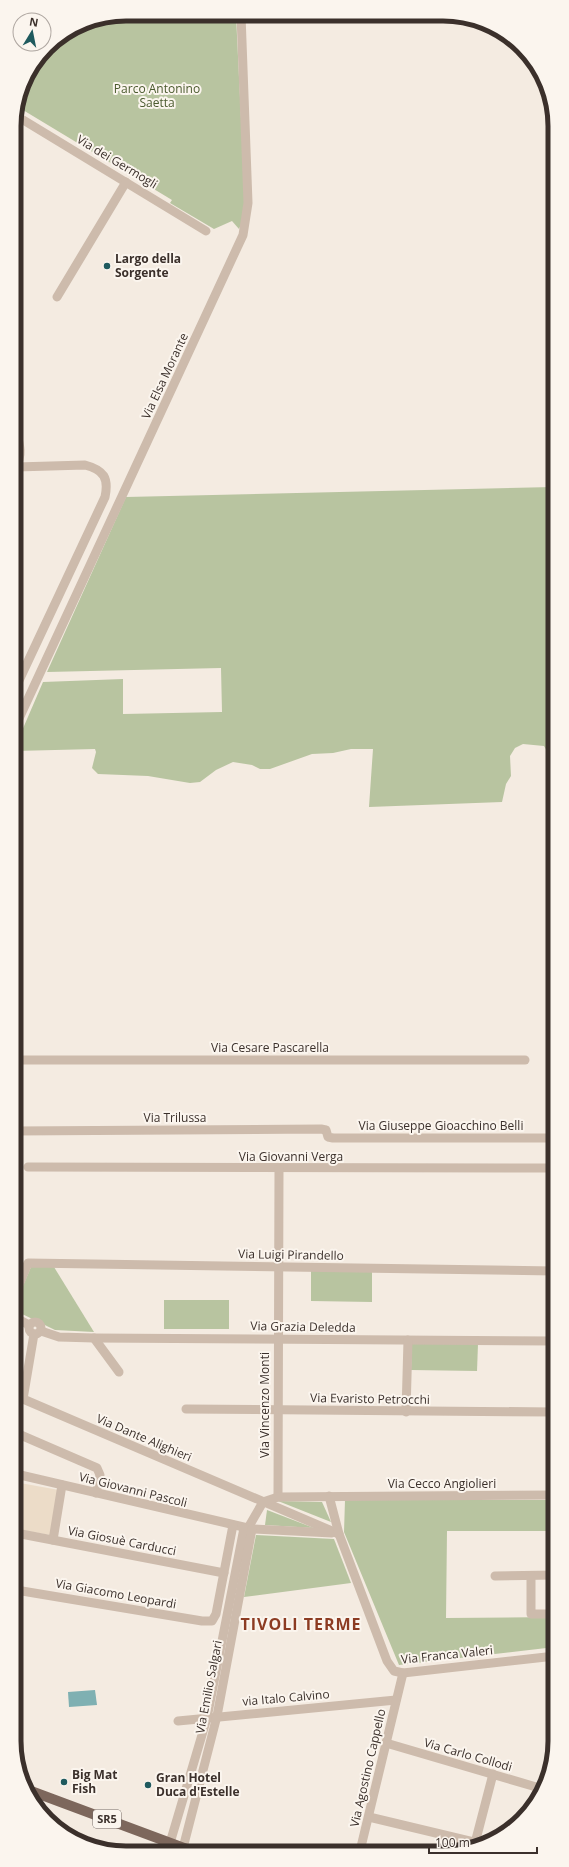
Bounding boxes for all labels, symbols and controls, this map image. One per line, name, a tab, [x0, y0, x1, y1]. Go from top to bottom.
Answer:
north arrow	[12, 12, 52, 52]
text: N	[28, 13, 40, 30]
park label: Parco Antonino Saetta	[114, 80, 200, 111]
street label: Via dei Germogli	[74, 131, 161, 192]
place label: Largo della Sorgente	[115, 250, 181, 281]
marker: Largo della Sorgente	[102, 261, 112, 271]
street label: Via Elsa Morante	[137, 330, 192, 422]
street label: Via Cesare Pascarella	[211, 1039, 329, 1056]
street label: Via Trilussa	[143, 1109, 207, 1126]
street label: Via Giuseppe Gioacchino Belli	[359, 1117, 523, 1134]
street label: Via Giovanni Verga	[239, 1148, 343, 1165]
street label: Via Luigi Pirandello	[238, 1245, 344, 1264]
street label: Via Grazia Deledda	[250, 1317, 356, 1336]
street label: Via Vincenzo Monti	[256, 1352, 273, 1458]
street label: Via Evaristo Petrocchi	[310, 1389, 430, 1408]
street label: Via Dante Alighieri	[94, 1410, 194, 1465]
street label: Via Giovanni Pascoli	[77, 1468, 189, 1511]
street label: Via Cecco Angiolieri	[388, 1475, 496, 1492]
street label: Via Giosuè Carducci	[66, 1522, 178, 1559]
street label: Via Giacomo Leopardi	[54, 1575, 178, 1612]
district label: TIVOLI TERME	[240, 1613, 362, 1635]
street label: Via Emilio Salgari	[191, 1639, 226, 1735]
street label: Via Franca Valeri	[400, 1641, 494, 1668]
street label: via Italo Calvino	[242, 1685, 330, 1710]
street label: Via Agostino Cappello	[346, 1707, 389, 1829]
street label: Via Carlo Collodi	[422, 1734, 514, 1775]
place label: Big Mat Fish	[72, 1766, 117, 1797]
place label: Gran Hotel Duca d'Estelle	[156, 1769, 240, 1800]
marker: Big Mat Fish	[59, 1777, 69, 1787]
marker: Gran Hotel Duca d'Estelle	[143, 1780, 153, 1790]
road number: SR5	[93, 1810, 121, 1828]
scale bar	[429, 1829, 537, 1855]
text: 100 m	[435, 1834, 470, 1851]

